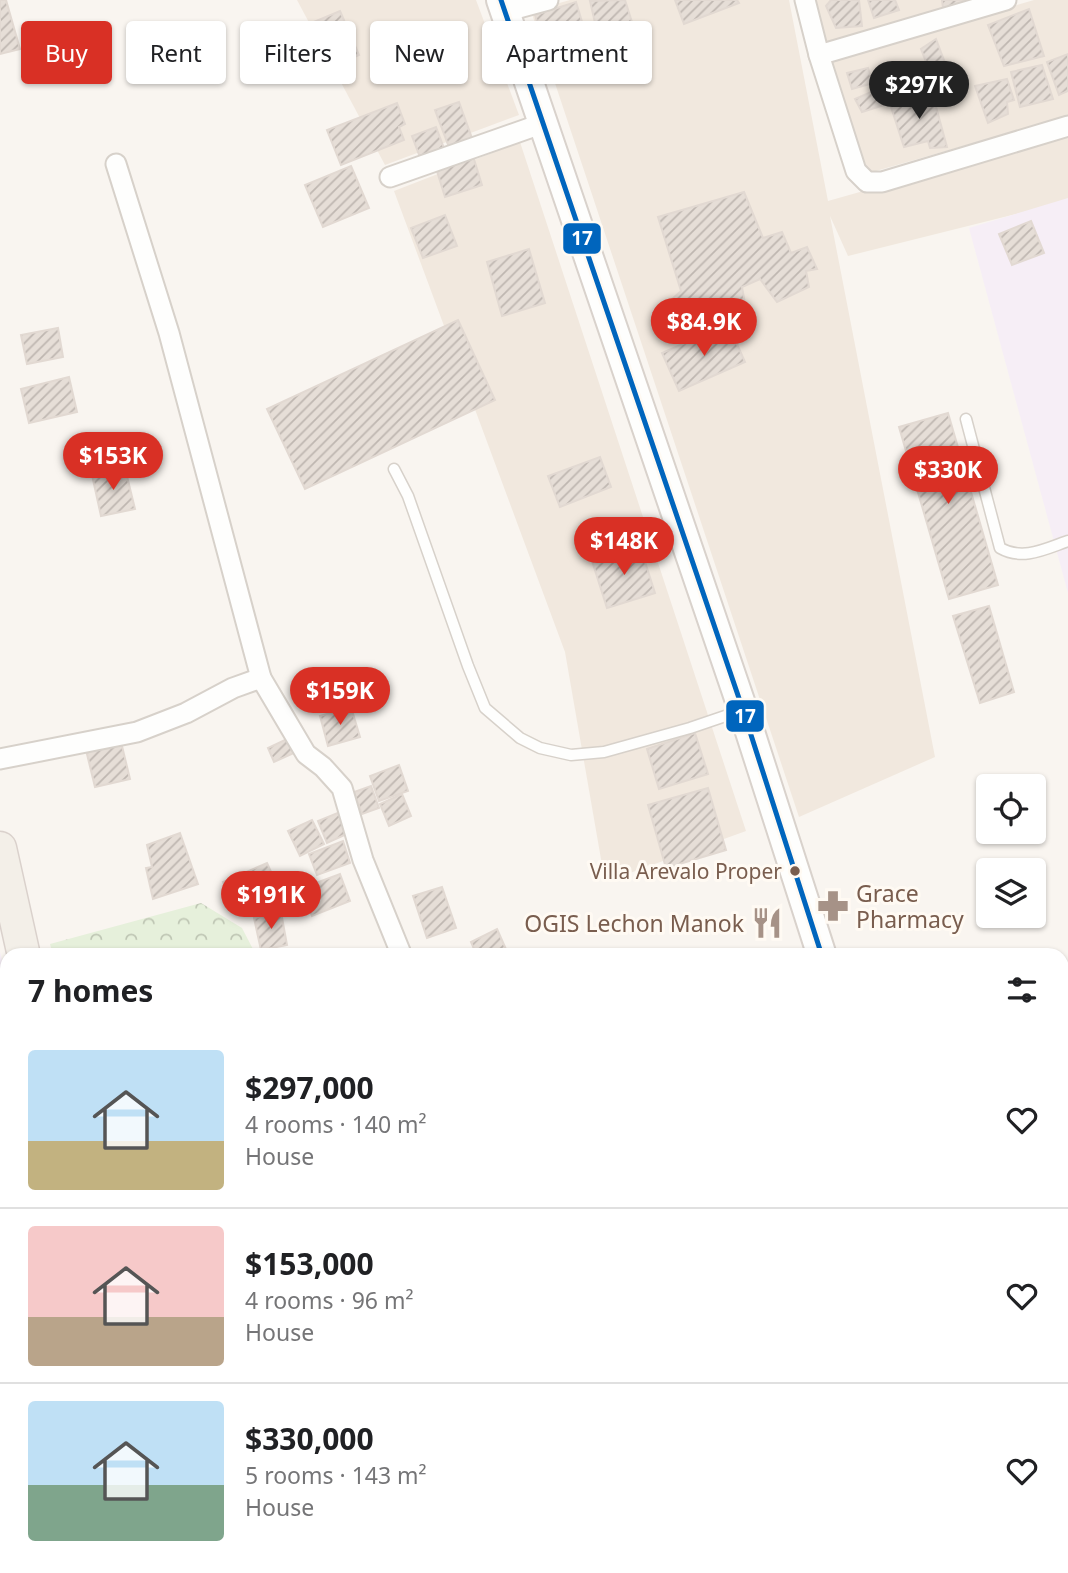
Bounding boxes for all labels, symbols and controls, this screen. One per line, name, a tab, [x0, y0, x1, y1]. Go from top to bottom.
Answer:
chip: Buy	[21, 21, 112, 84]
chip: Rent	[126, 21, 226, 84]
chip: Filters	[240, 21, 356, 84]
chip: New	[370, 21, 468, 84]
chip: Apartment	[482, 21, 652, 84]
pin: $297K	[870, 61, 968, 121]
text: $297K	[885, 68, 953, 100]
line badge: 17	[562, 222, 602, 255]
text: 17	[571, 225, 593, 251]
pin: $84.9K	[647, 298, 761, 358]
text: $84.9K	[667, 305, 741, 337]
pin: $153K	[64, 433, 162, 492]
text: $153K	[79, 439, 147, 471]
pin: $330K	[899, 447, 997, 506]
text: $330K	[914, 453, 982, 485]
pin: $148K	[575, 518, 673, 577]
text: $148K	[590, 524, 658, 556]
pin: $159K	[291, 668, 389, 727]
text: $159K	[306, 674, 374, 706]
line badge: 17	[725, 699, 765, 733]
text: 17	[734, 703, 756, 729]
map controls	[976, 774, 1046, 928]
button: locate	[976, 774, 1046, 844]
place label: Villa Arevalo Proper	[590, 857, 782, 885]
button: layers	[976, 858, 1046, 928]
marker: Villa Arevalo Proper	[788, 864, 802, 878]
pin: $191K	[222, 872, 320, 931]
place label: Grace Pharmacy	[856, 877, 964, 935]
text: $191K	[237, 878, 305, 910]
pharmacy icon: Grace Pharmacy	[816, 889, 850, 923]
restaurant icon: OGIS Lechon Manok	[750, 906, 784, 940]
place label: OGIS Lechon Manok	[524, 907, 745, 939]
text: 7 homes	[28, 970, 153, 1011]
icon: filters	[1003, 971, 1041, 1009]
text: $297,000	[245, 1067, 374, 1108]
icon: home	[84, 1078, 168, 1162]
icon: heart	[1003, 1101, 1041, 1139]
text: 4 rooms · 140 m²	[245, 1108, 427, 1140]
text: House	[245, 1140, 314, 1172]
text: $153,000	[245, 1243, 374, 1284]
icon: home	[84, 1254, 168, 1338]
icon: heart	[1003, 1277, 1041, 1315]
text: 4 rooms · 96 m²	[245, 1284, 414, 1316]
text: House	[245, 1316, 314, 1348]
text: $330,000	[245, 1418, 374, 1459]
icon: home	[84, 1429, 168, 1513]
icon: heart	[1003, 1452, 1041, 1490]
text: 5 rooms · 143 m²	[245, 1459, 427, 1491]
text: House	[245, 1491, 314, 1523]

